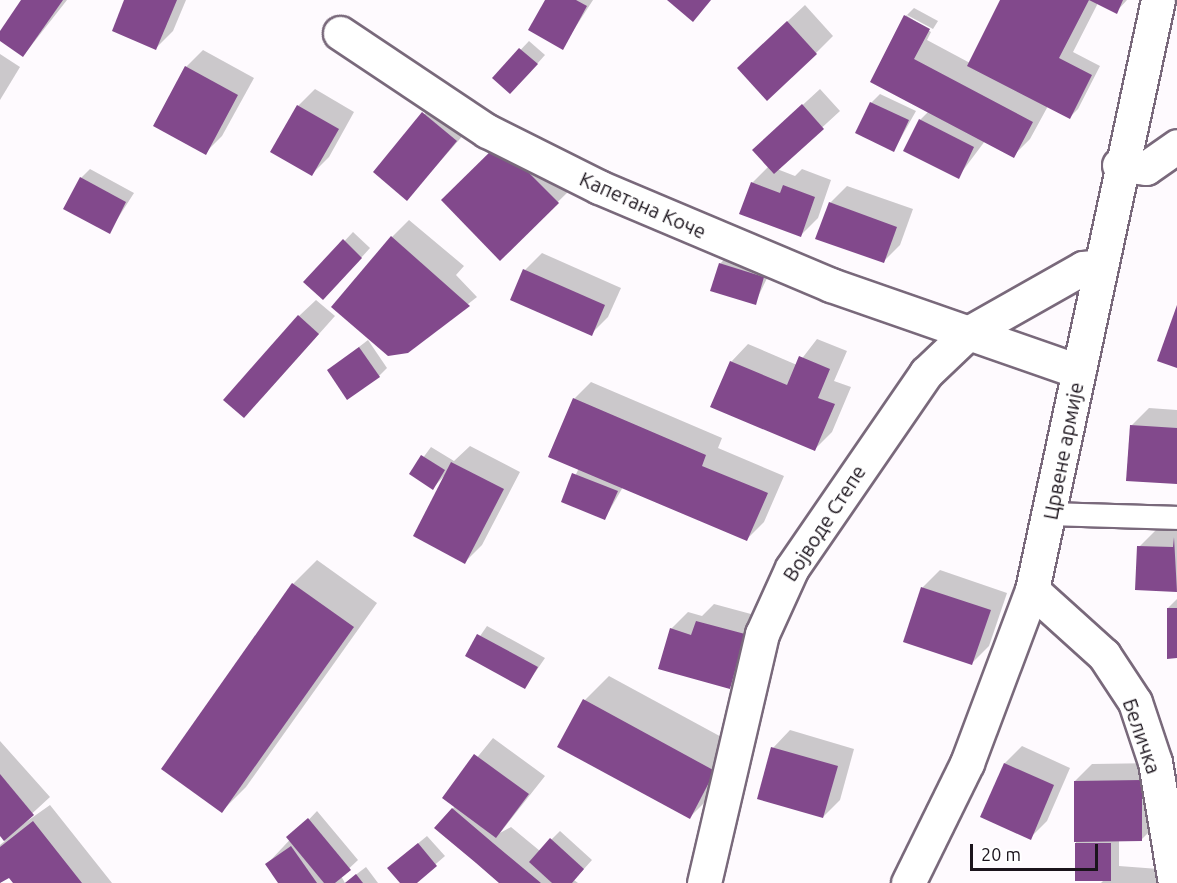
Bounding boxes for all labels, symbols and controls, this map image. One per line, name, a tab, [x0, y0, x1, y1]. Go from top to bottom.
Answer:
street label: Капетана Коче	[576, 166, 710, 244]
street label: Црвене армије	[1038, 380, 1088, 522]
street label: Војводе Степе	[778, 460, 870, 586]
street label: Беличка	[1118, 695, 1166, 777]
scale bar	[973, 832, 1100, 870]
text: 20 m	[981, 844, 1021, 864]

